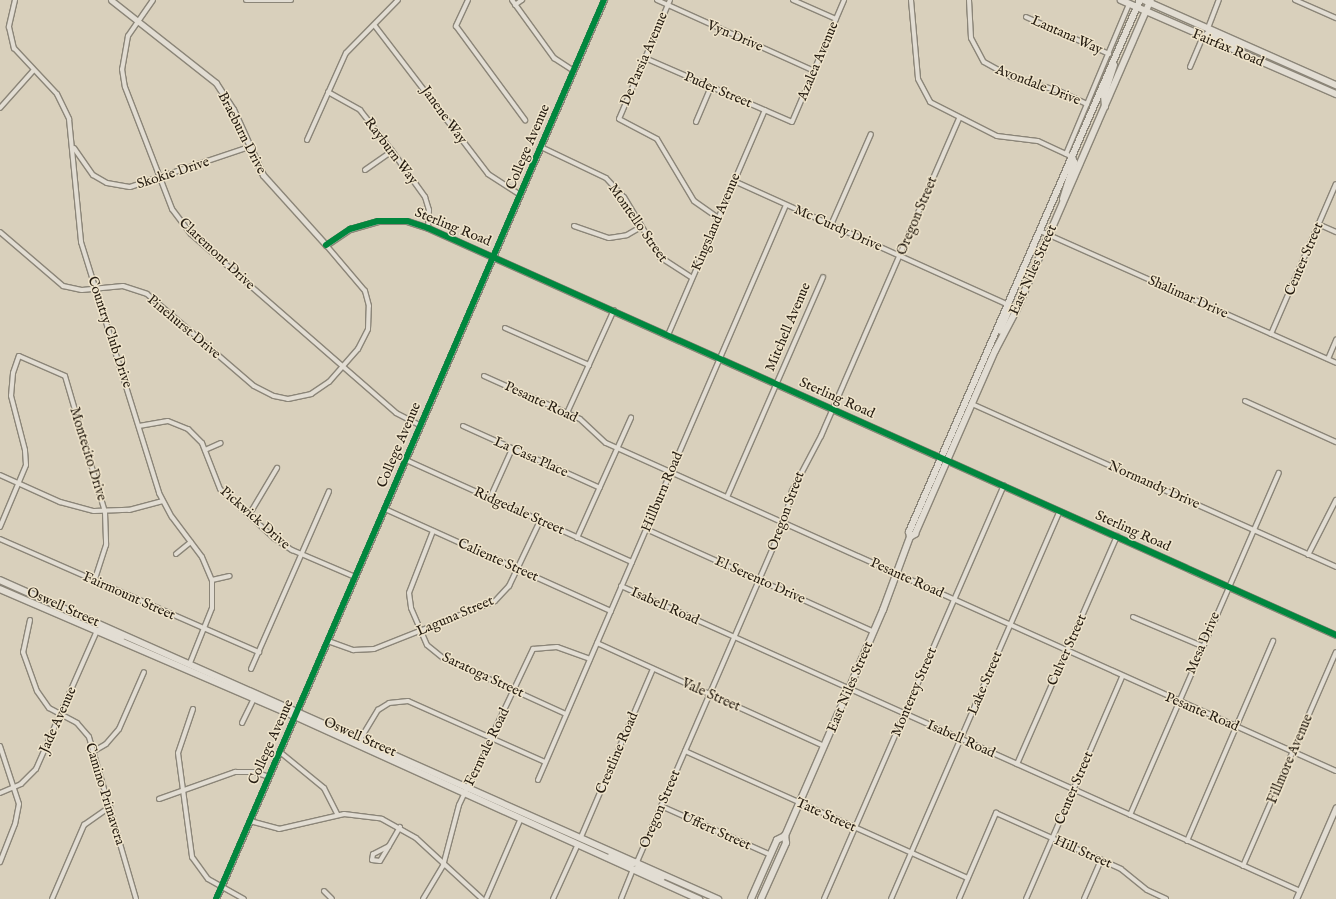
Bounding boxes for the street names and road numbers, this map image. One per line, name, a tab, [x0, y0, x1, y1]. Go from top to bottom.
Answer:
street label: De Parsia Avenue	[617, 9, 671, 109]
street label: Lantana Way	[1029, 12, 1105, 58]
street label: Vyn Drive	[705, 17, 765, 55]
street label: Azalea Avenue	[794, 19, 842, 103]
street label: Fairfax Road	[1190, 25, 1266, 71]
street label: Avondale Drive	[993, 61, 1083, 109]
street label: Puder Street	[681, 68, 755, 112]
street label: Janene Way	[417, 83, 471, 147]
street label: Braeburn Drive	[214, 89, 270, 177]
street label: College Avenue	[502, 102, 554, 192]
street label: Rayburn Way	[361, 114, 421, 188]
street label: Skokie Drive	[135, 153, 211, 193]
street label: Kingsland Avenue	[688, 171, 744, 273]
street label: Oregon Street	[893, 174, 941, 258]
street label: Montello Street	[605, 180, 671, 266]
street label: Mc Curdy Drive	[791, 201, 885, 255]
street label: Sterling Road	[412, 204, 494, 250]
street label: Claremont Drive	[176, 215, 258, 293]
street label: Center Street	[1281, 220, 1327, 298]
street label: East Niles Street	[1006, 222, 1060, 318]
street label: Shalimar Drive	[1145, 272, 1231, 322]
street label: Country Club Drive	[84, 274, 136, 390]
street label: Mitchell Avenue	[762, 280, 814, 374]
street label: Pinehurst Drive	[144, 291, 224, 363]
street label: Sterling Road	[797, 374, 877, 422]
street label: Pesante Road	[502, 378, 580, 426]
street label: College Avenue	[373, 400, 425, 490]
street label: Montecito Drive	[66, 405, 110, 503]
street label: La Casa Place	[491, 433, 571, 481]
street label: Hillburn Road	[638, 449, 686, 535]
street label: Normandy Drive	[1106, 457, 1202, 513]
street label: Oregon Street	[764, 469, 808, 553]
street label: Pickwick Drive	[217, 483, 293, 553]
street label: Ridgedale Street	[471, 484, 567, 538]
street label: Sterling Road	[1093, 507, 1173, 555]
street label: Caliente Street	[455, 535, 541, 585]
street label: El Serento Drive	[712, 553, 808, 607]
street label: Pesante Road	[868, 554, 946, 602]
street label: Fairmount Street	[80, 568, 178, 624]
street label: Isabell Road	[628, 583, 702, 629]
street label: Oswell Street	[24, 584, 102, 630]
street label: Laguna Street	[414, 592, 496, 640]
street label: Mesa Drive	[1182, 609, 1224, 677]
street label: Culver Street	[1044, 612, 1090, 688]
street label: East Niles Street	[823, 639, 877, 735]
street label: Monterey Street	[888, 645, 940, 739]
street label: Saratoga Street	[439, 649, 527, 701]
street label: Lake Street	[964, 649, 1006, 717]
street label: Vale Street	[679, 675, 743, 715]
street label: Jade Avenue	[36, 684, 80, 756]
street label: Pesante Road	[1163, 689, 1241, 735]
street label: College Avenue	[245, 697, 297, 787]
street label: Fernvale Road	[461, 705, 513, 789]
street label: Crestline Road	[592, 709, 642, 797]
street label: Fillmore Avenue	[1264, 712, 1316, 806]
street label: Oswell Street	[321, 714, 399, 760]
street label: Isabell Road	[924, 716, 998, 762]
street label: Camino Primavera	[81, 741, 129, 847]
street label: Center Street	[1051, 749, 1097, 827]
street label: Oregon Street	[636, 767, 684, 851]
street label: Tate Street	[793, 794, 859, 836]
street label: Uffert Street	[679, 808, 753, 854]
street label: Hill Street	[1052, 832, 1114, 872]

